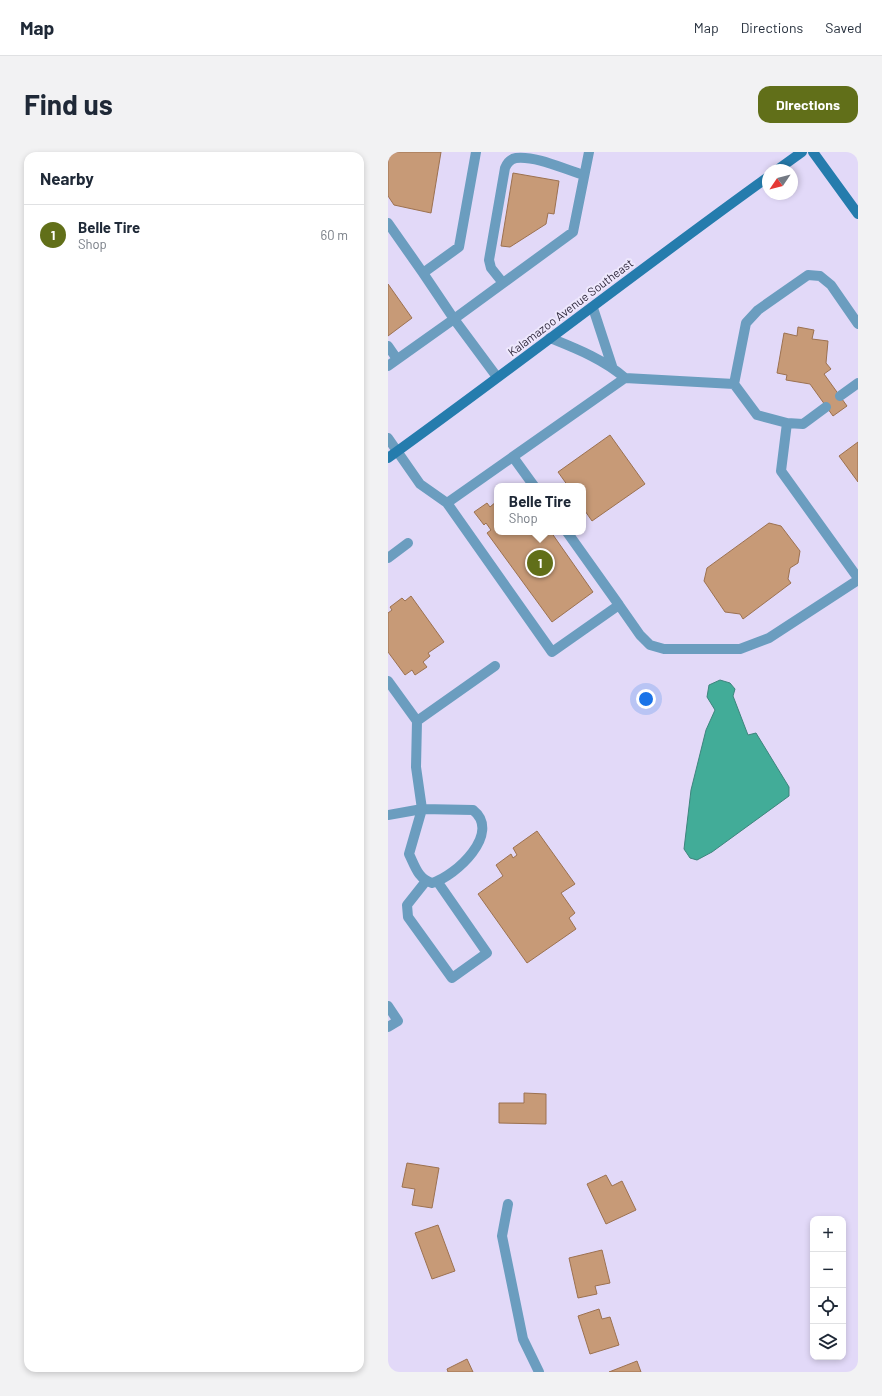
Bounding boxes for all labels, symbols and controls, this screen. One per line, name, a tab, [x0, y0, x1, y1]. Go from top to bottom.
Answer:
text: Map	[20, 16, 54, 39]
text: Map	[694, 19, 719, 36]
text: Directions	[741, 19, 803, 36]
text: Saved	[825, 19, 862, 36]
button: Directions	[758, 86, 858, 123]
text: Find us	[24, 87, 113, 121]
north arrow	[762, 164, 798, 200]
text: Nearby	[40, 168, 94, 188]
text: Belle Tire	[78, 218, 140, 236]
text: 1	[51, 227, 55, 243]
text: 60 m	[321, 227, 348, 243]
text: Shop	[78, 236, 107, 252]
street label: Kalamazoo Avenue Southeast	[505, 255, 635, 359]
popup	[494, 483, 586, 535]
text: Belle Tire	[509, 492, 571, 510]
text: Shop	[509, 510, 538, 526]
pin: 1	[527, 548, 553, 578]
your location	[636, 689, 656, 709]
map controls	[810, 1216, 846, 1360]
button: +	[810, 1216, 846, 1252]
button: −	[810, 1252, 846, 1288]
button: locate	[810, 1288, 846, 1324]
button: layers	[810, 1324, 846, 1360]

